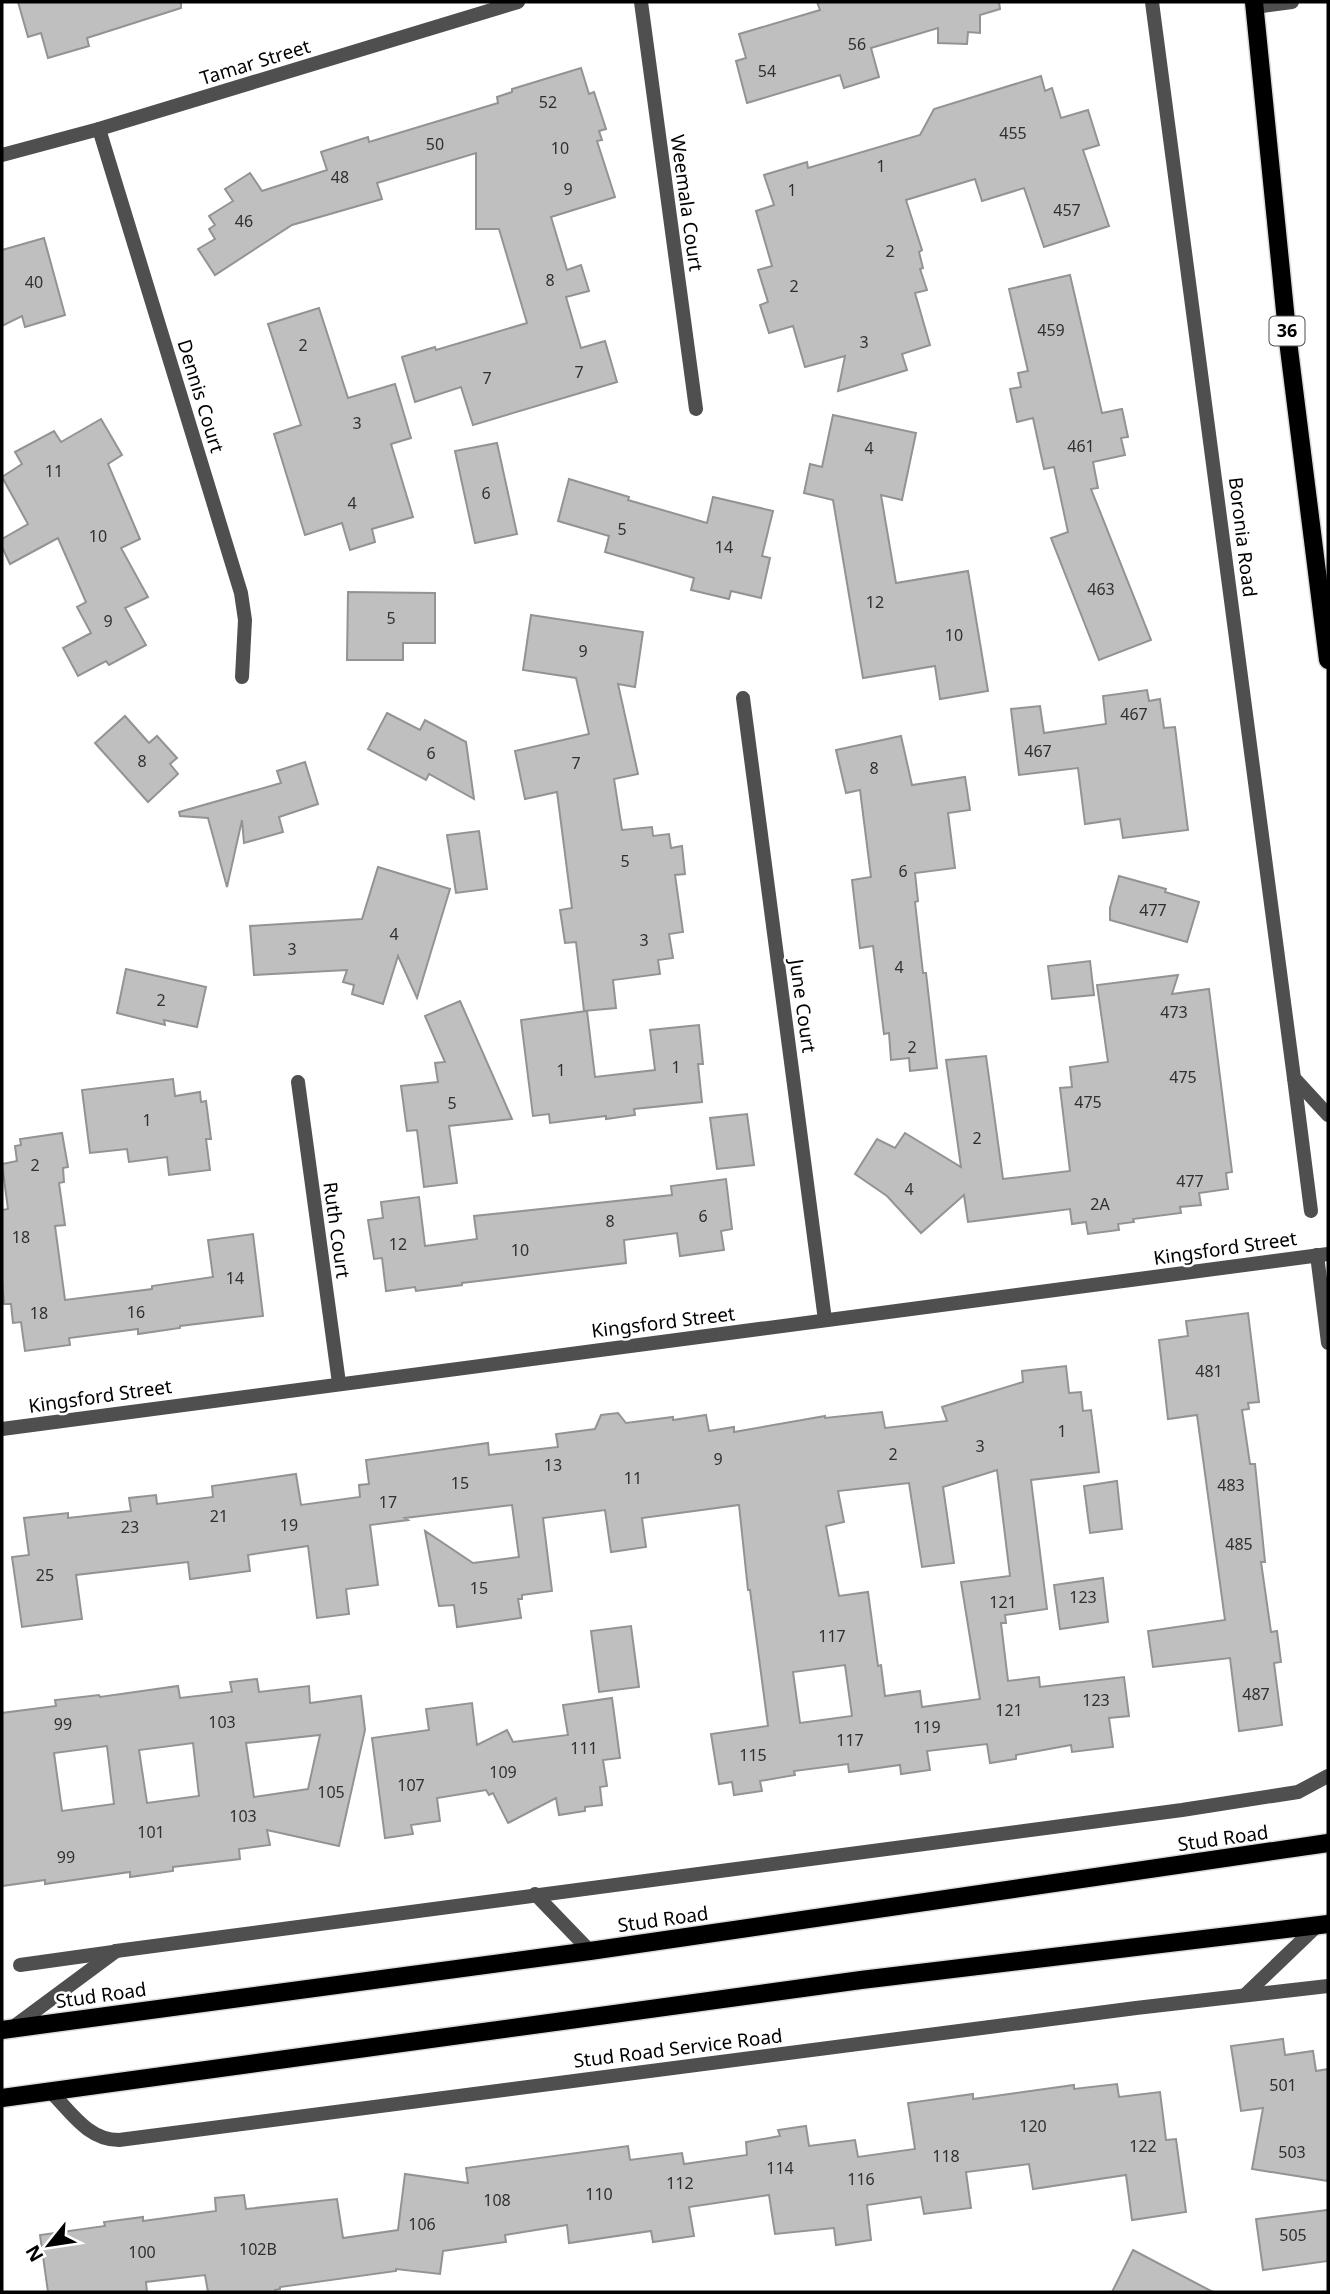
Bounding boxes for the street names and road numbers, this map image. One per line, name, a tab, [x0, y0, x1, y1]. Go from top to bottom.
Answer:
street label: Tamar Street	[197, 33, 313, 91]
street label: Weemala Court	[665, 133, 709, 273]
road number: 36	[1270, 316, 1304, 346]
street label: Dennis Court	[171, 336, 231, 456]
street label: Boronia Road	[1223, 476, 1263, 598]
street label: June Court	[783, 956, 822, 1055]
street label: Ruth Court	[317, 1180, 357, 1280]
street label: Kingsford Street	[1152, 1225, 1298, 1271]
street label: Kingsford Street	[590, 1300, 736, 1344]
street label: Kingsford Street	[27, 1373, 173, 1419]
street label: Stud Road	[1176, 1819, 1270, 1857]
street label: Stud Road	[616, 1900, 710, 1938]
street label: Stud Road	[54, 1976, 148, 2014]
street label: Stud Road Service Road	[572, 2022, 784, 2074]

